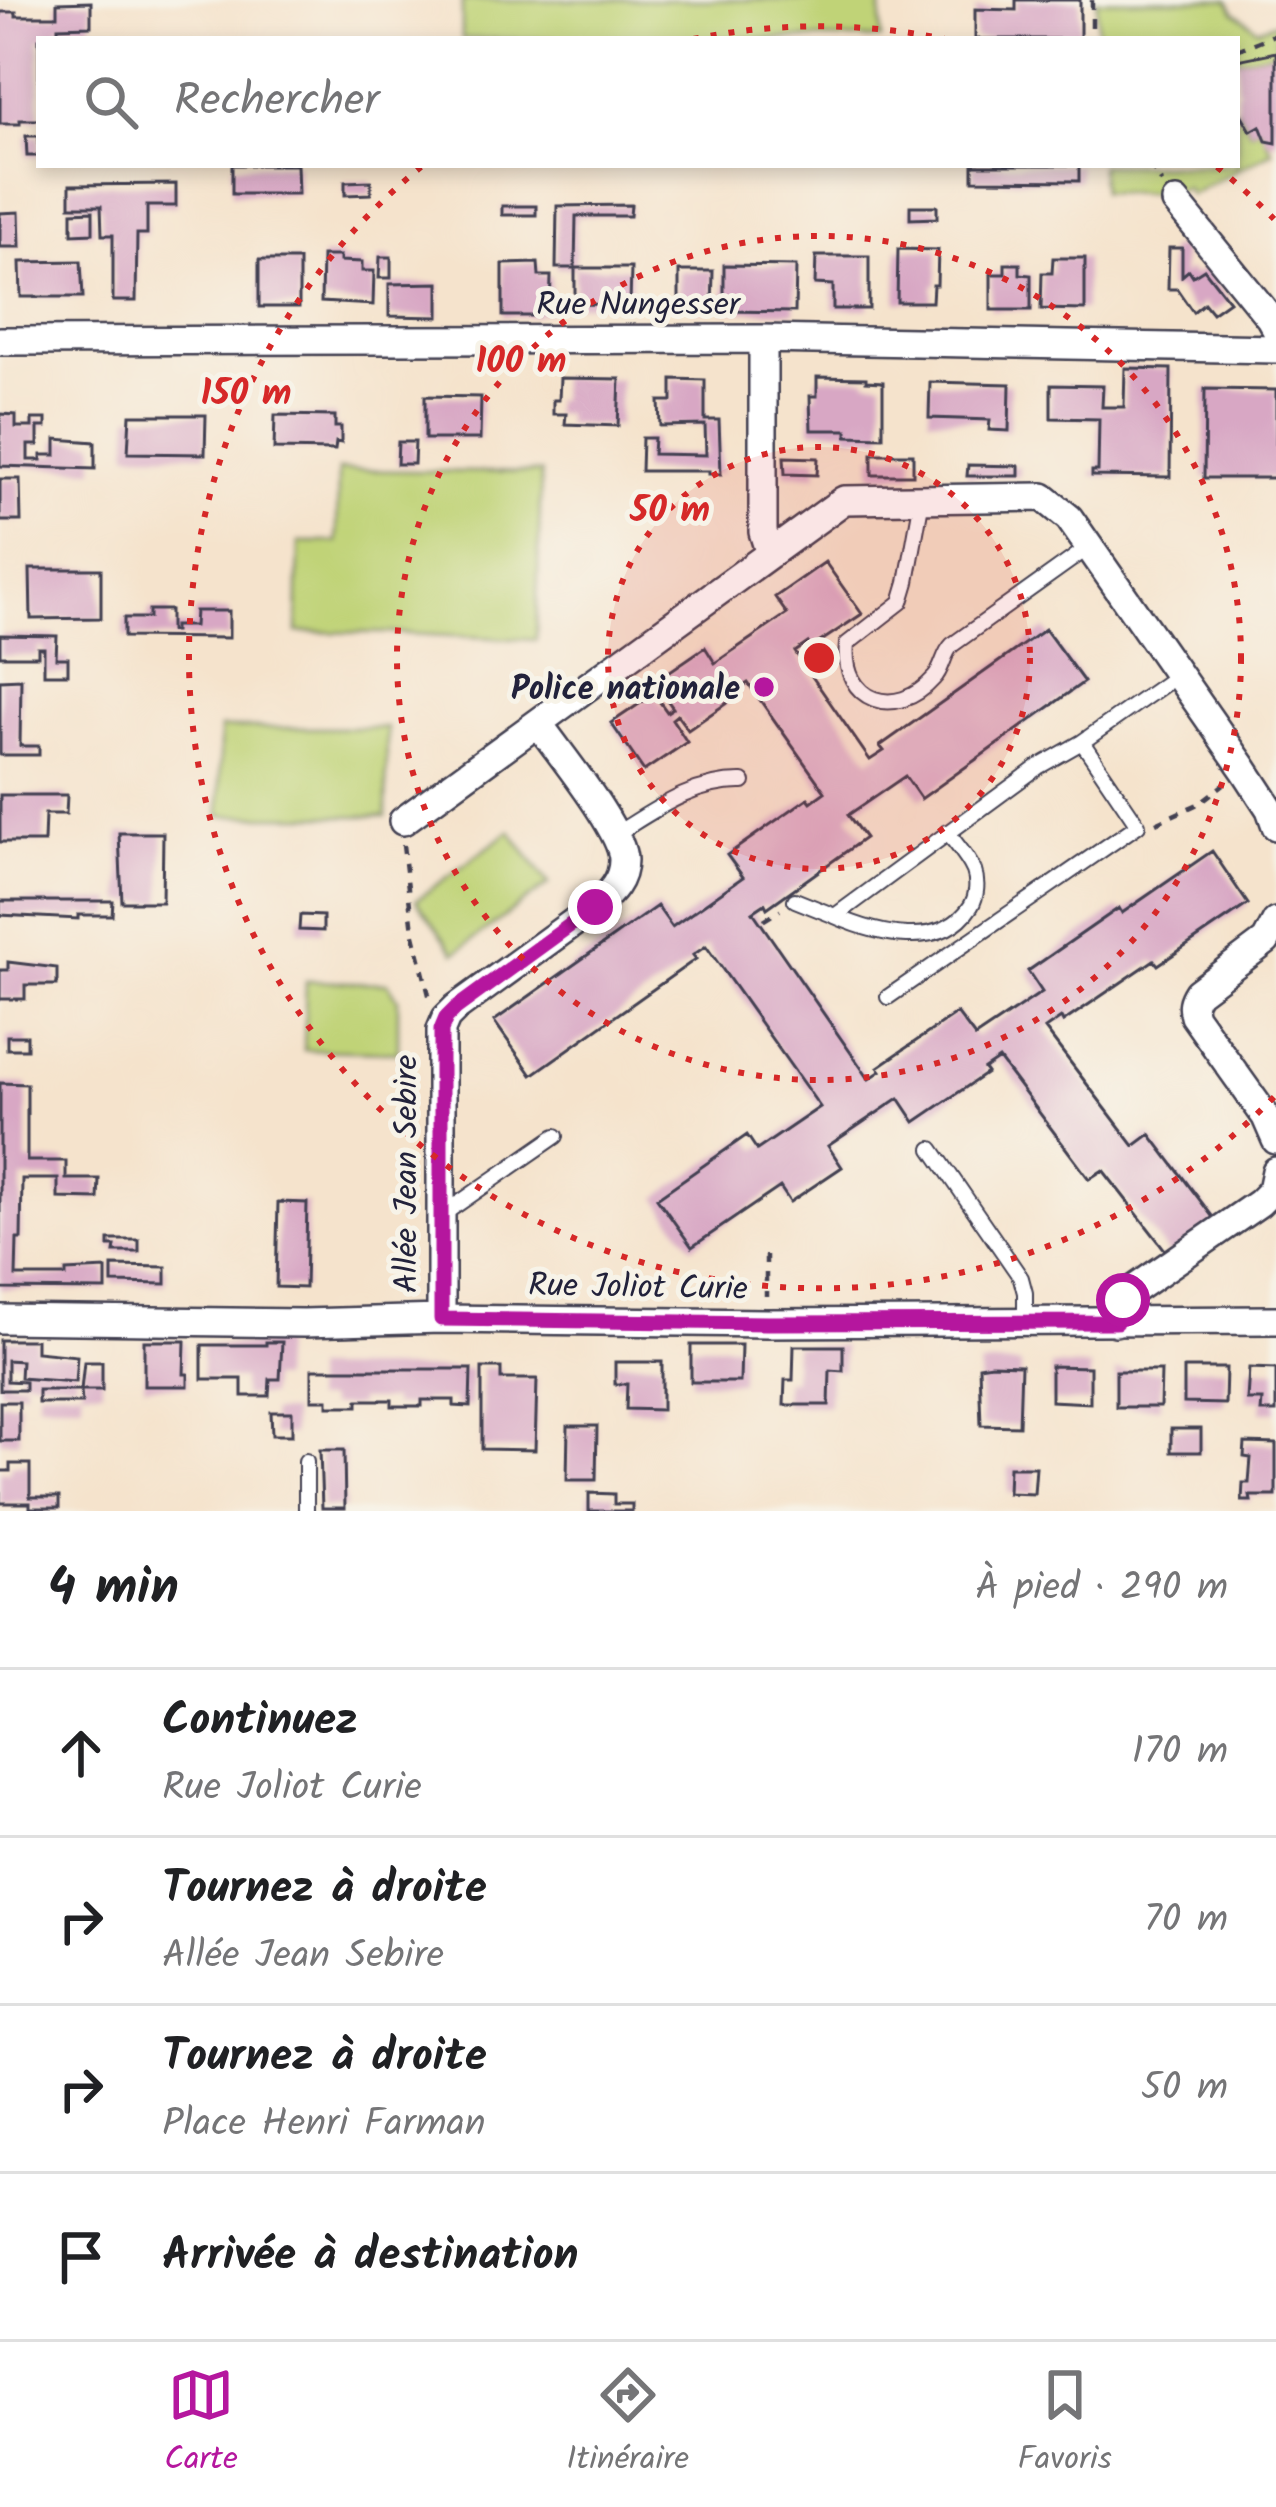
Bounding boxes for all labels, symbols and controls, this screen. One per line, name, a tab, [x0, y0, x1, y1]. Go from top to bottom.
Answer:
search box	[36, 36, 1240, 168]
text: Rechercher	[174, 66, 379, 138]
icon: search	[78, 69, 144, 135]
street label: Rue Nungesser	[536, 280, 742, 333]
text: 100 m	[475, 334, 567, 391]
text: 150 m	[201, 366, 291, 423]
text: 50 m	[629, 483, 710, 540]
centre of rings	[798, 637, 840, 679]
place label: Police nationale	[511, 664, 740, 717]
marker: Police nationale	[751, 674, 777, 700]
route end	[568, 880, 622, 934]
street label: Allée Jean Sebire	[382, 1055, 435, 1293]
street label: Rue Joliot Curie	[528, 1260, 748, 1317]
route start	[1096, 1273, 1150, 1327]
text: 4 min	[48, 1549, 179, 1630]
text: À pied · 290 m	[975, 1558, 1228, 1620]
text: Continuez	[162, 1686, 358, 1758]
icon: ahead	[48, 1720, 114, 1786]
text: 170 m	[1132, 1722, 1228, 1784]
text: Rue Joliot Curie	[162, 1758, 422, 1820]
text: Tournez à droite	[162, 1854, 487, 1926]
icon: right	[48, 1888, 114, 1954]
text: 70 m	[1144, 1890, 1228, 1952]
text: Allée Jean Sebire	[162, 1926, 444, 1988]
text: Tournez à droite	[162, 2022, 487, 2094]
icon: right	[48, 2056, 114, 2122]
text: 50 m	[1141, 2058, 1228, 2120]
text: Place Henri Farman	[162, 2094, 486, 2156]
text: Arrivée à destination	[162, 2221, 579, 2293]
icon: arrive	[48, 2224, 114, 2290]
tab: Carte	[164, 2362, 238, 2487]
tab: Itinéraire	[566, 2362, 689, 2487]
tab: Favoris	[1017, 2362, 1112, 2487]

